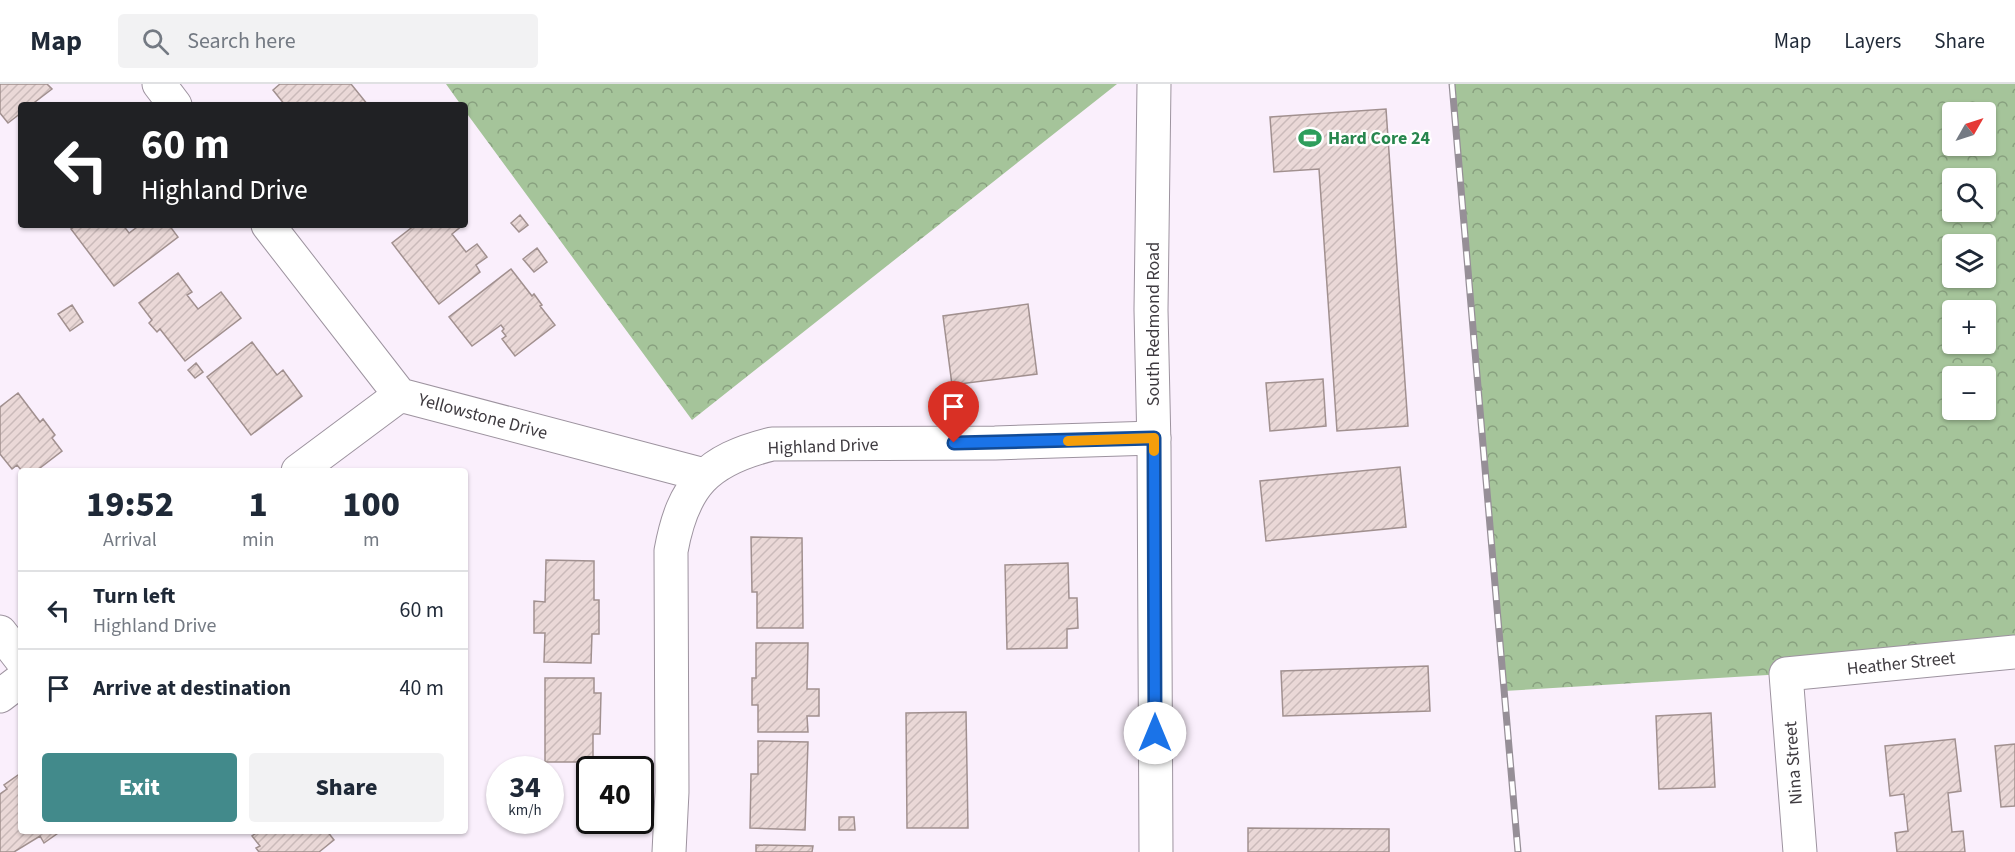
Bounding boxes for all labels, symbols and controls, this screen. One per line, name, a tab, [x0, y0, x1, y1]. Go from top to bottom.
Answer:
search box	[118, 14, 538, 68]
text: Map	[30, 21, 82, 61]
icon: search	[139, 25, 172, 58]
text: Search here	[187, 25, 296, 57]
text: Map	[1774, 26, 1811, 56]
text: Layers	[1844, 26, 1901, 56]
text: Share	[1934, 26, 1985, 56]
north arrow	[1942, 102, 1996, 156]
map controls	[1942, 102, 1996, 420]
text: 60 m	[141, 115, 230, 175]
sports icon: Hard Core 24	[1297, 125, 1323, 151]
icon: left	[42, 126, 120, 204]
place label: Hard Core 24	[1328, 126, 1430, 151]
button: search	[1942, 168, 1996, 222]
text: Highland Drive	[141, 171, 308, 210]
button: layers	[1942, 234, 1996, 288]
street label: South Redmond Road	[1141, 242, 1166, 406]
button: +	[1942, 300, 1996, 354]
button: −	[1942, 366, 1996, 420]
pin	[928, 381, 979, 443]
street label: Yellowstone Drive	[415, 387, 550, 446]
icon: arrive	[937, 390, 970, 423]
street label: Highland Drive	[767, 432, 879, 461]
text: 19:52	[86, 479, 174, 530]
text: 1	[249, 479, 268, 530]
text: 100	[342, 479, 400, 530]
text: Arrival	[103, 526, 157, 554]
text: min	[242, 526, 274, 554]
text: m	[363, 526, 379, 554]
text: Turn left	[93, 580, 175, 612]
icon: left	[42, 594, 75, 627]
text: 60 m	[399, 594, 444, 626]
text: Highland Drive	[93, 612, 217, 640]
street label: Heather Street	[1846, 645, 1957, 682]
icon: arrive	[42, 672, 75, 705]
text: Arrive at destination	[93, 672, 291, 704]
text: 40 m	[399, 672, 444, 704]
position arrow	[1123, 701, 1187, 765]
street label: Nina Street	[1778, 720, 1809, 806]
button: Exit	[42, 753, 237, 822]
button: Share	[249, 753, 444, 822]
speed limit sign: 40	[576, 756, 654, 834]
text: 34	[509, 766, 541, 809]
text: km/h	[508, 800, 542, 821]

